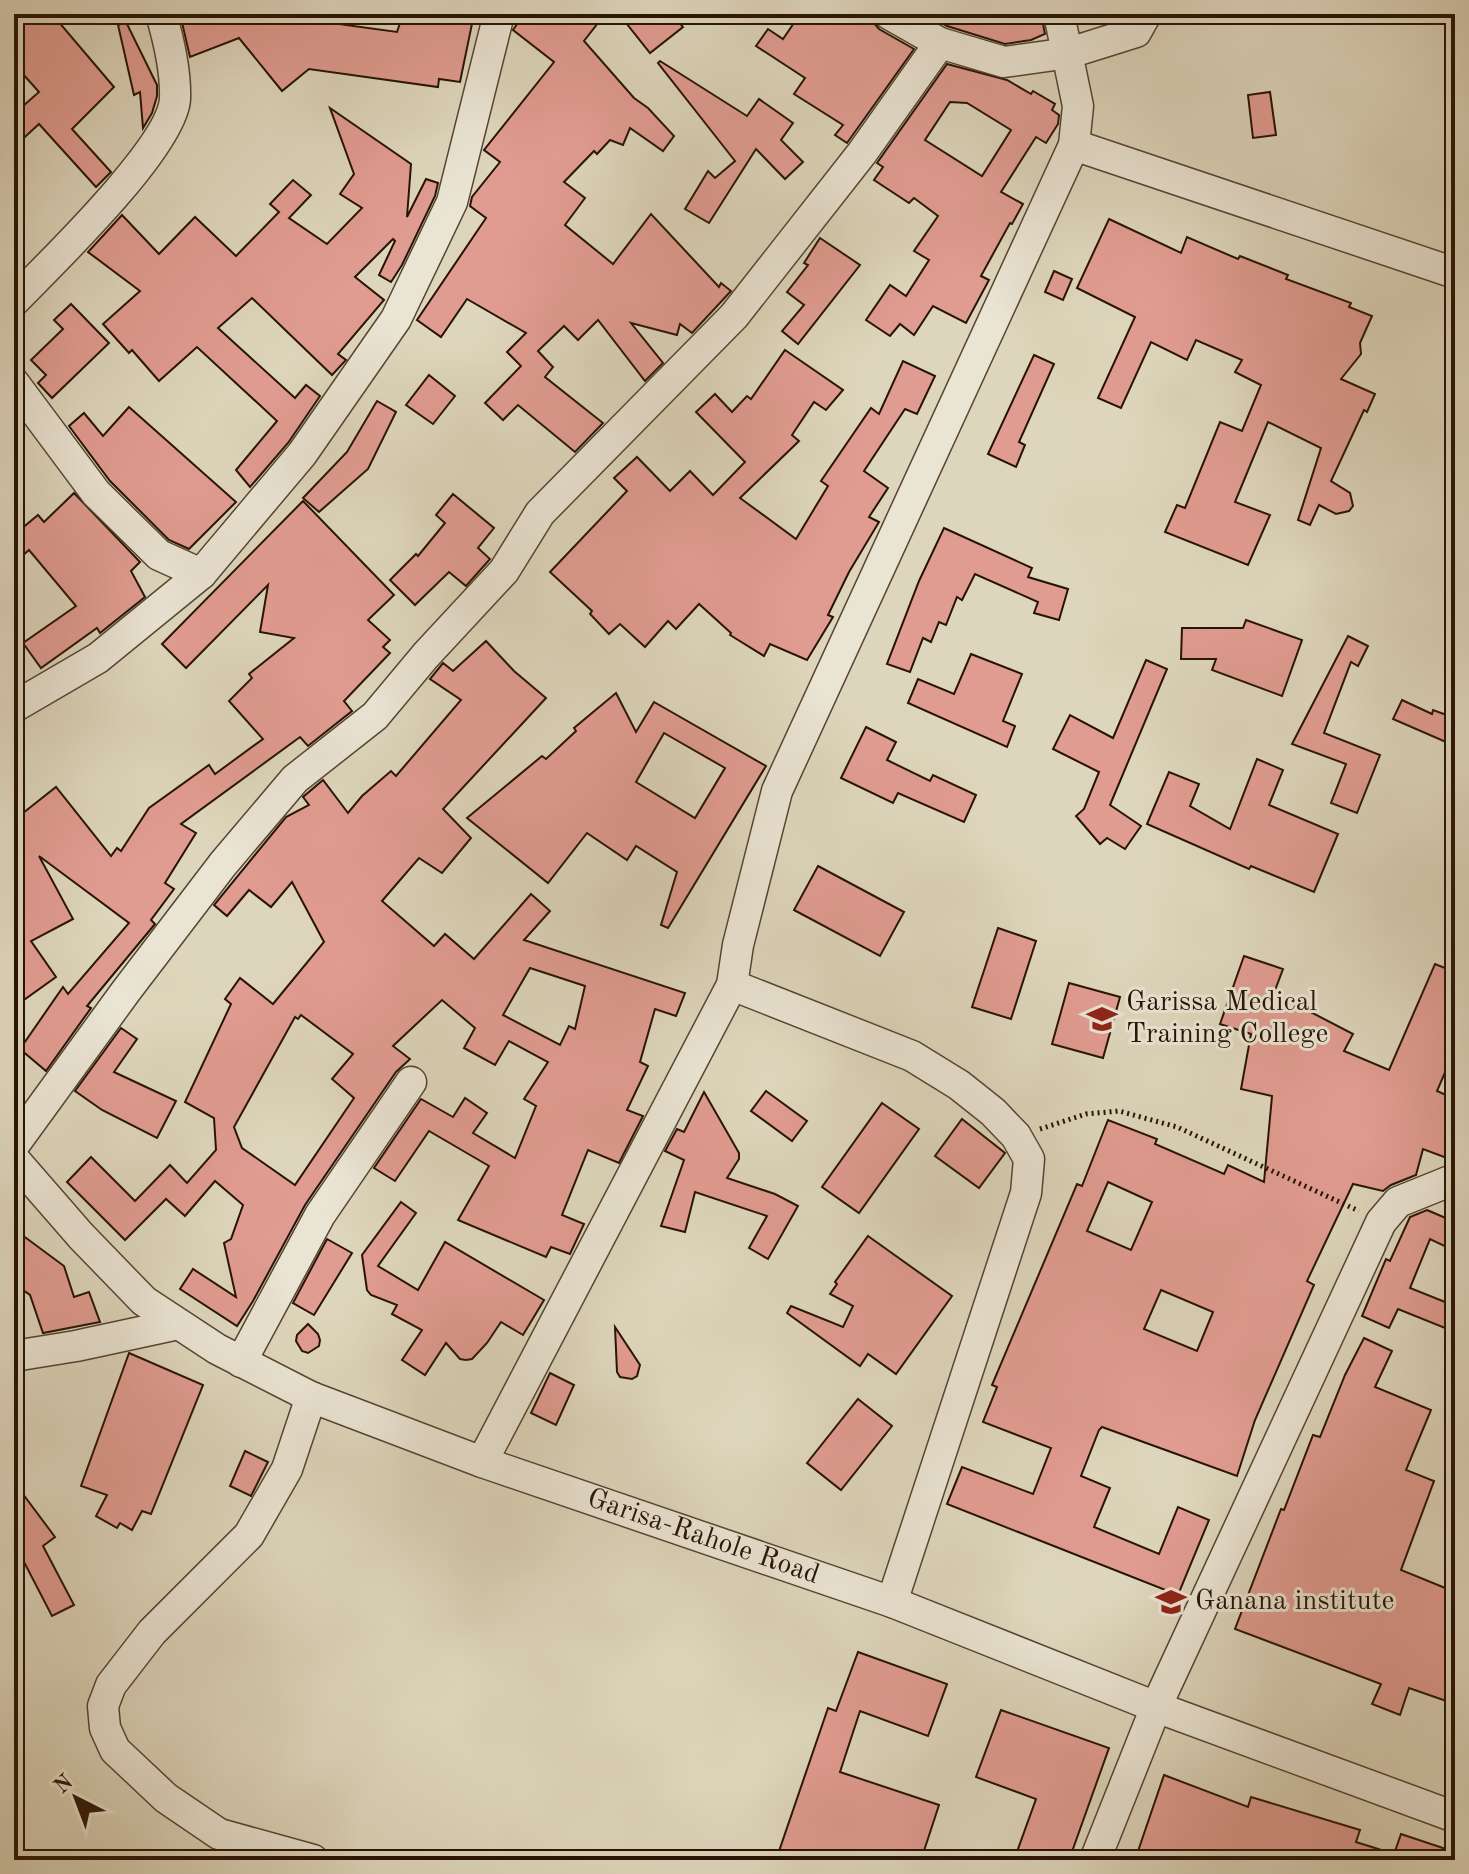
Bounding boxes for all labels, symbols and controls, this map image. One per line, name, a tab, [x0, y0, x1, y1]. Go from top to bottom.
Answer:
place label: Garissa Medical Training College	[1126, 989, 1328, 1049]
school or university icon: Garissa Medical Training College	[1085, 1002, 1119, 1036]
street label: Garisa-Rahole Road	[583, 1485, 823, 1590]
school or university icon: Ganana institute	[1154, 1585, 1188, 1619]
place label: Ganana institute	[1195, 1588, 1394, 1616]
north arrow	[36, 1758, 116, 1838]
text: N	[50, 1771, 78, 1798]

